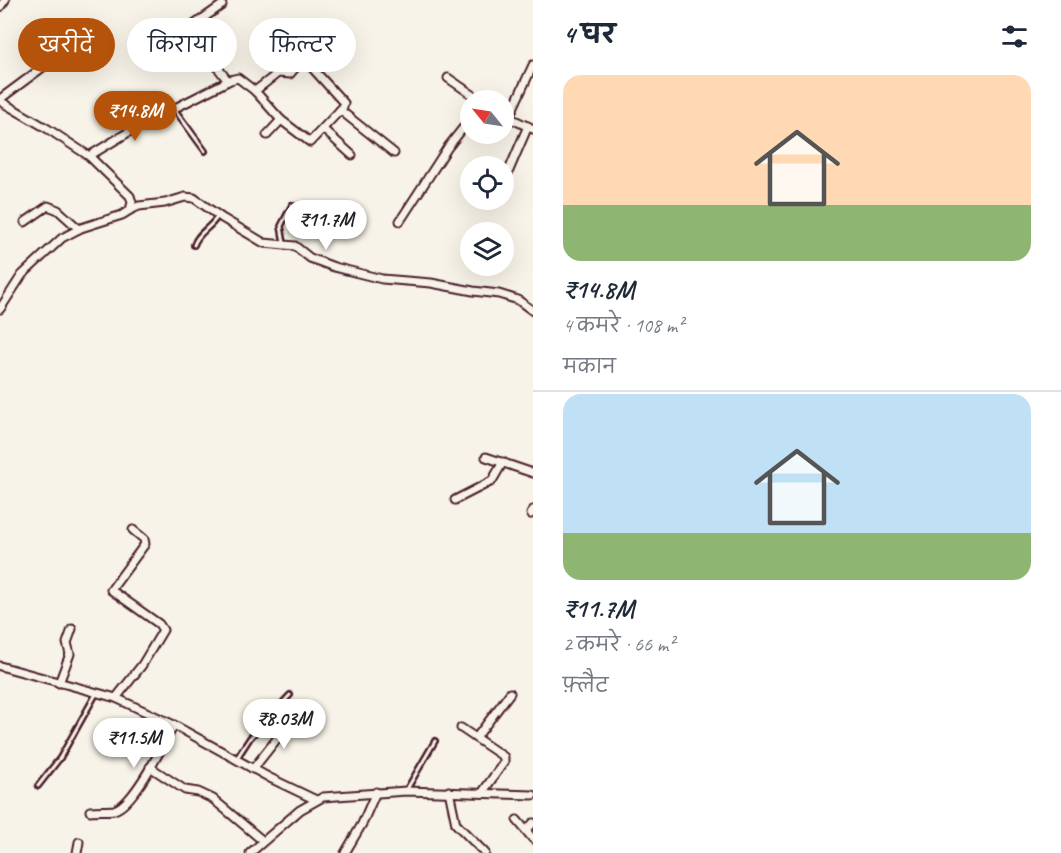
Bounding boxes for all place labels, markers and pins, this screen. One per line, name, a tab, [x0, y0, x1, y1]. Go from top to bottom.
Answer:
pin: ₹14.8M	[86, 91, 184, 142]
pin: ₹11.7M	[277, 200, 375, 251]
pin: ₹8.03M	[235, 699, 333, 750]
pin: ₹11.5M	[85, 718, 183, 769]

